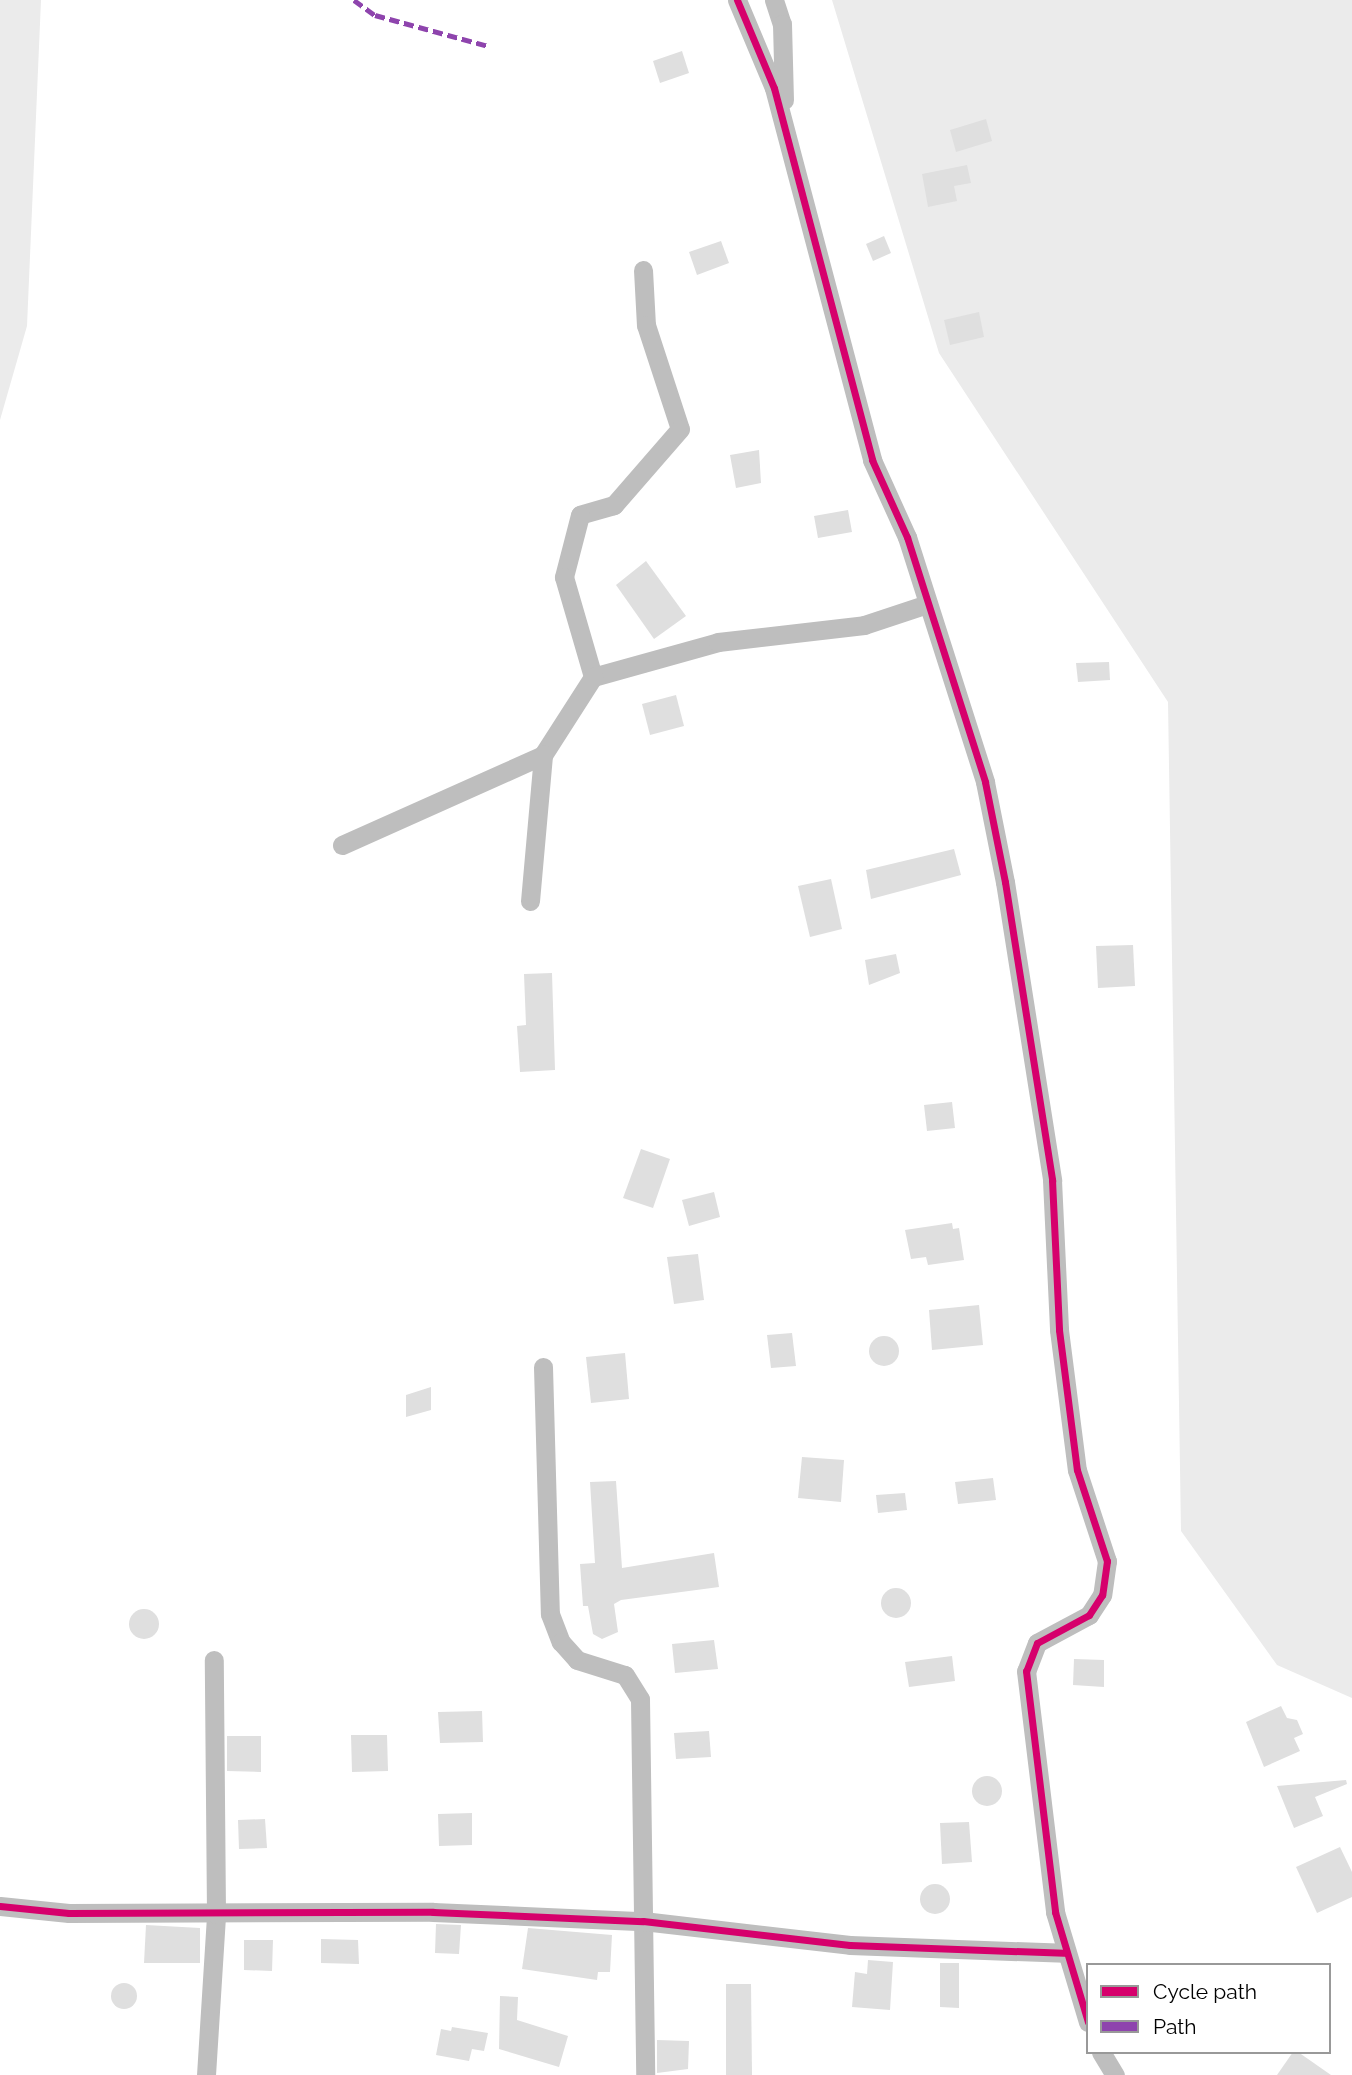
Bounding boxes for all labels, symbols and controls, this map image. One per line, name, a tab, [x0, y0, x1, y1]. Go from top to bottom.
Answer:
legend	[1086, 1963, 1331, 2054]
text: Cycle path	[1153, 1979, 1257, 2004]
text: Path	[1153, 2014, 1197, 2039]

